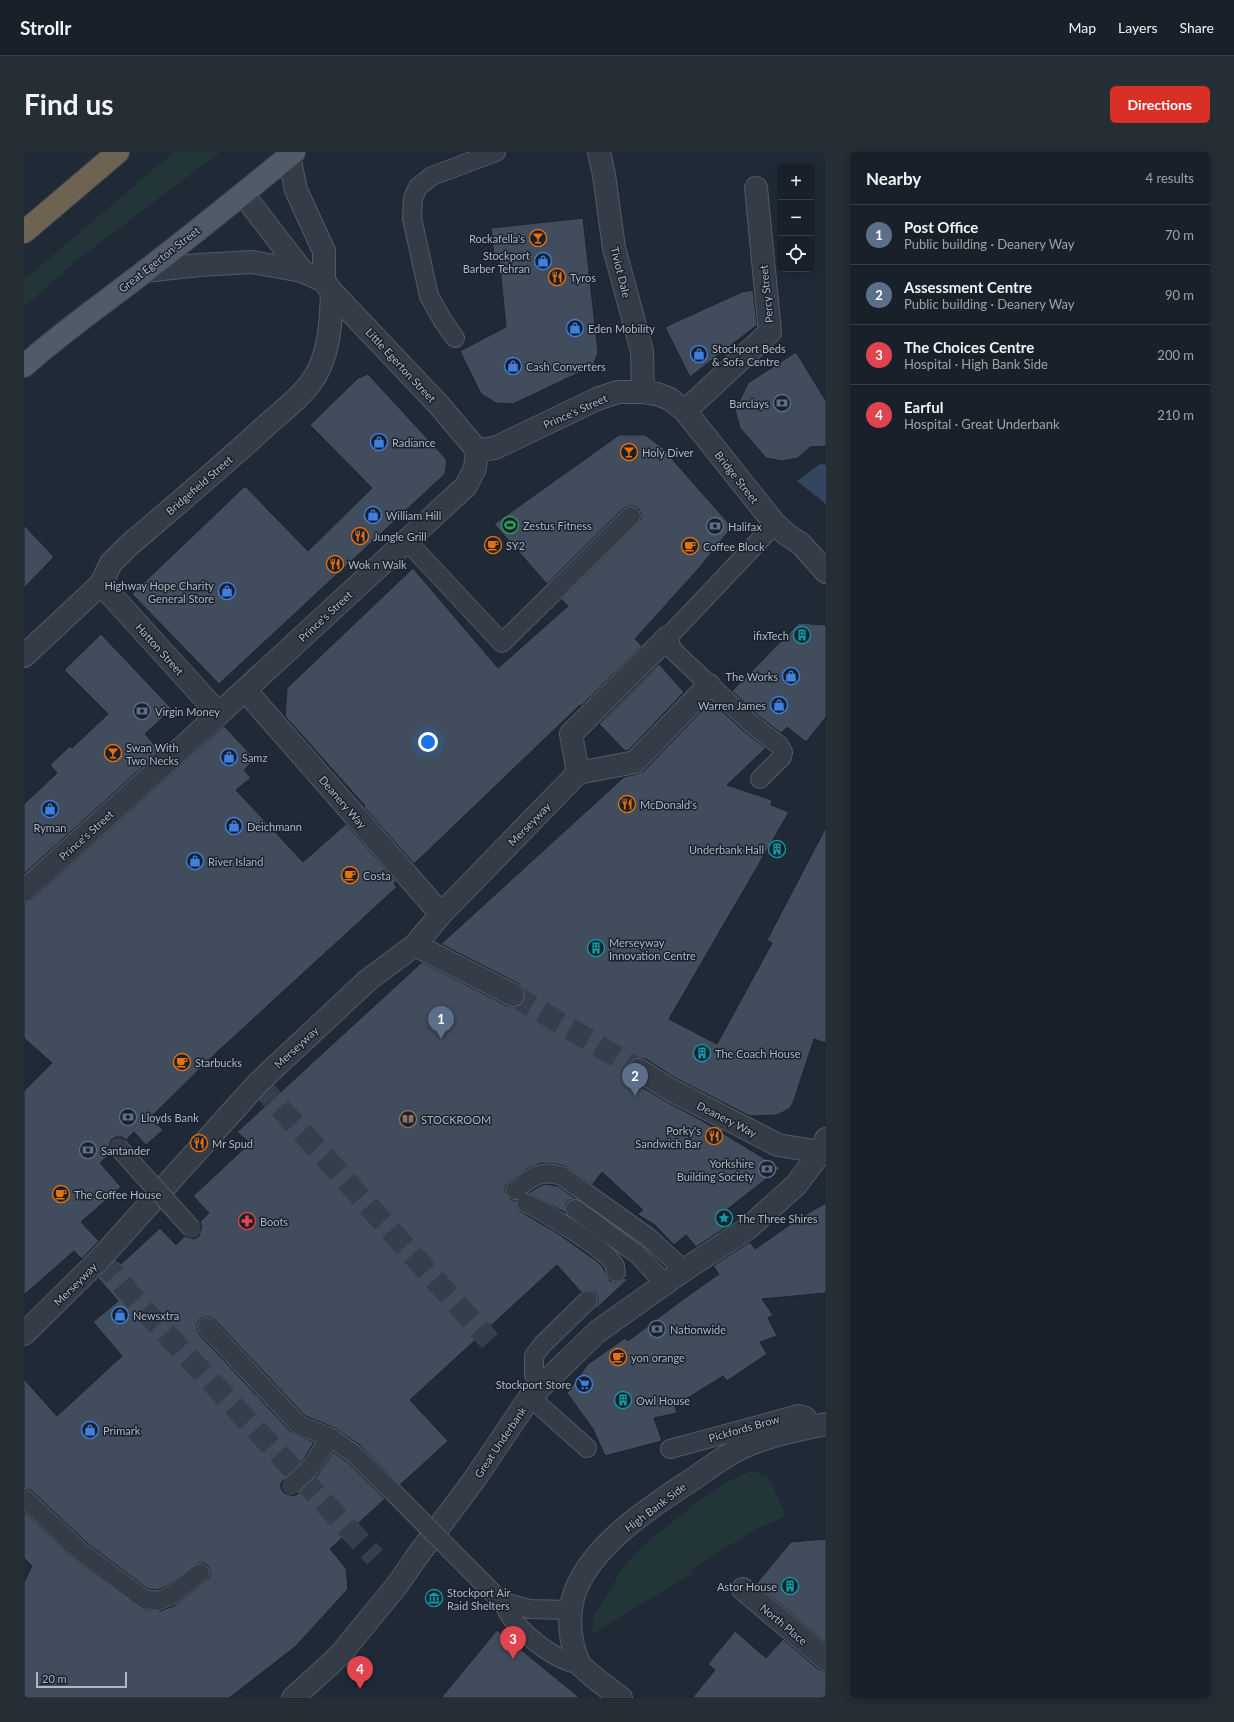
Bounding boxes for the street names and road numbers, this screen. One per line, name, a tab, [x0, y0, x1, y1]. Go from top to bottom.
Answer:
street label: Great Egerton Street	[116, 223, 202, 295]
street label: Tiviot Dale	[608, 245, 634, 299]
street label: Percy Street	[756, 264, 776, 324]
street label: Little Egerton Street	[363, 325, 439, 405]
street label: Prince's Street	[541, 391, 609, 431]
street label: Bridge Street	[712, 448, 762, 506]
street label: Bridgefield Street	[163, 453, 235, 517]
street label: Prince's Street	[295, 588, 355, 644]
street label: Hatton Street	[133, 620, 187, 678]
street label: Deanery Way	[317, 773, 370, 831]
street label: Merseyway	[505, 799, 553, 848]
street label: Prince's Street	[56, 807, 116, 863]
street label: Merseyway	[271, 1023, 321, 1071]
street label: Deanery Way	[695, 1098, 759, 1140]
street label: Merseyway	[51, 1260, 99, 1308]
street label: Great Underbank	[471, 1404, 529, 1480]
street label: Pickfords Brow	[707, 1412, 781, 1444]
street label: High Bank Side	[622, 1480, 688, 1534]
street label: North Place	[758, 1601, 810, 1647]

